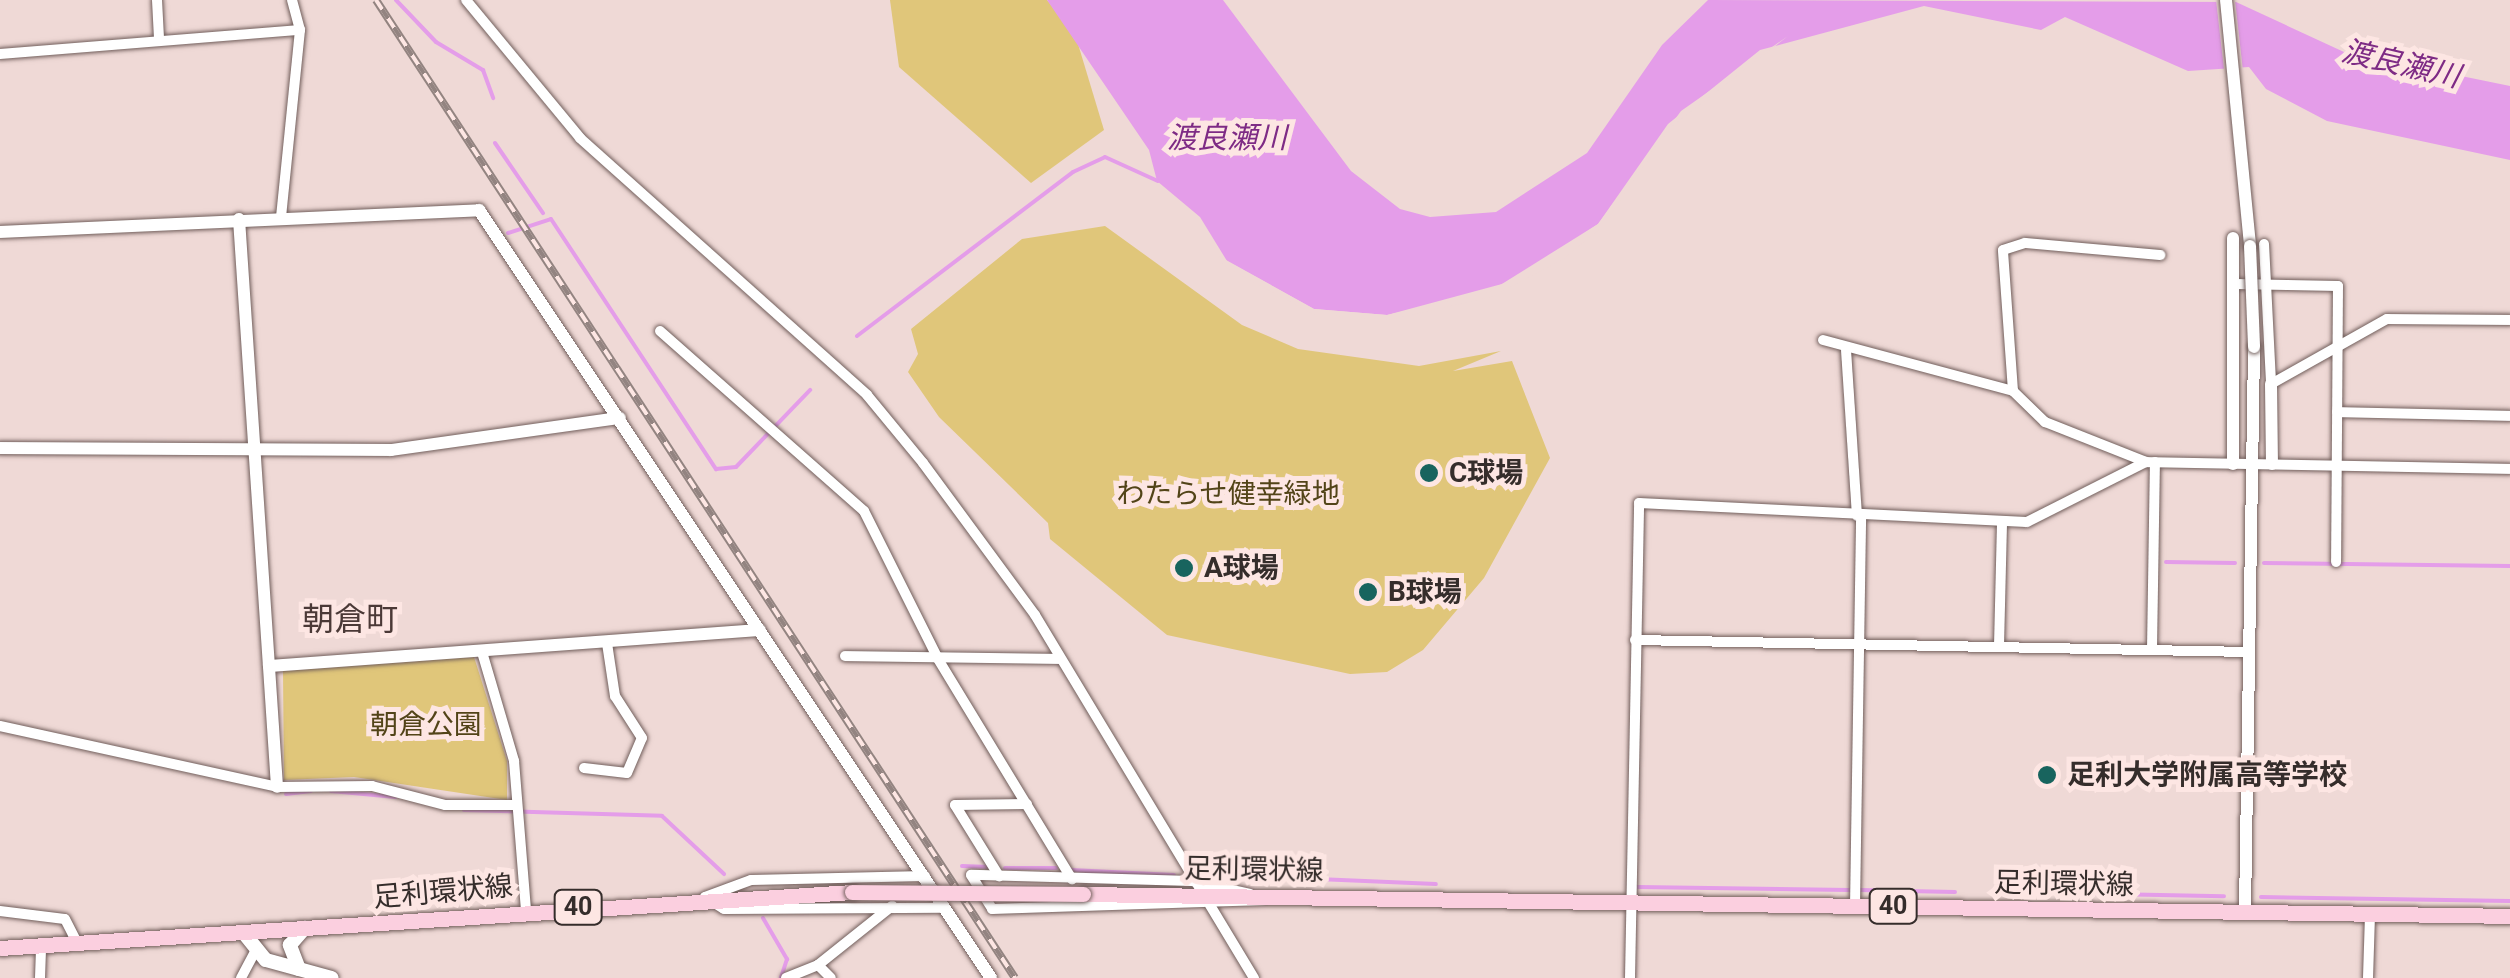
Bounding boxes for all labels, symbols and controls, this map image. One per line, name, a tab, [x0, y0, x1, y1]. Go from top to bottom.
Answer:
water label: 渡良瀬川	[2338, 33, 2464, 95]
water label: 渡良瀬川	[1167, 120, 1287, 156]
place label: C球場	[1449, 456, 1523, 490]
marker: C球場	[1418, 462, 1440, 484]
park label: わたらせ健幸緑地	[1116, 477, 1340, 511]
place label: A球場	[1204, 551, 1279, 585]
marker: A球場	[1173, 557, 1195, 579]
place label: B球場	[1388, 575, 1462, 609]
marker: B球場	[1357, 581, 1379, 603]
district label: 朝倉町	[302, 600, 398, 638]
park label: 朝倉公園	[370, 708, 482, 742]
place label: 足利大学附属高等学校	[2067, 758, 2347, 792]
marker: 足利大学附属高等学校	[2036, 764, 2058, 786]
street label: 足利環状線	[1184, 852, 1324, 888]
street label: 足利環状線	[1994, 866, 2134, 902]
street label: 足利環状線	[372, 869, 514, 915]
road number: 40	[1868, 886, 1918, 926]
road number: 40	[553, 887, 603, 927]

